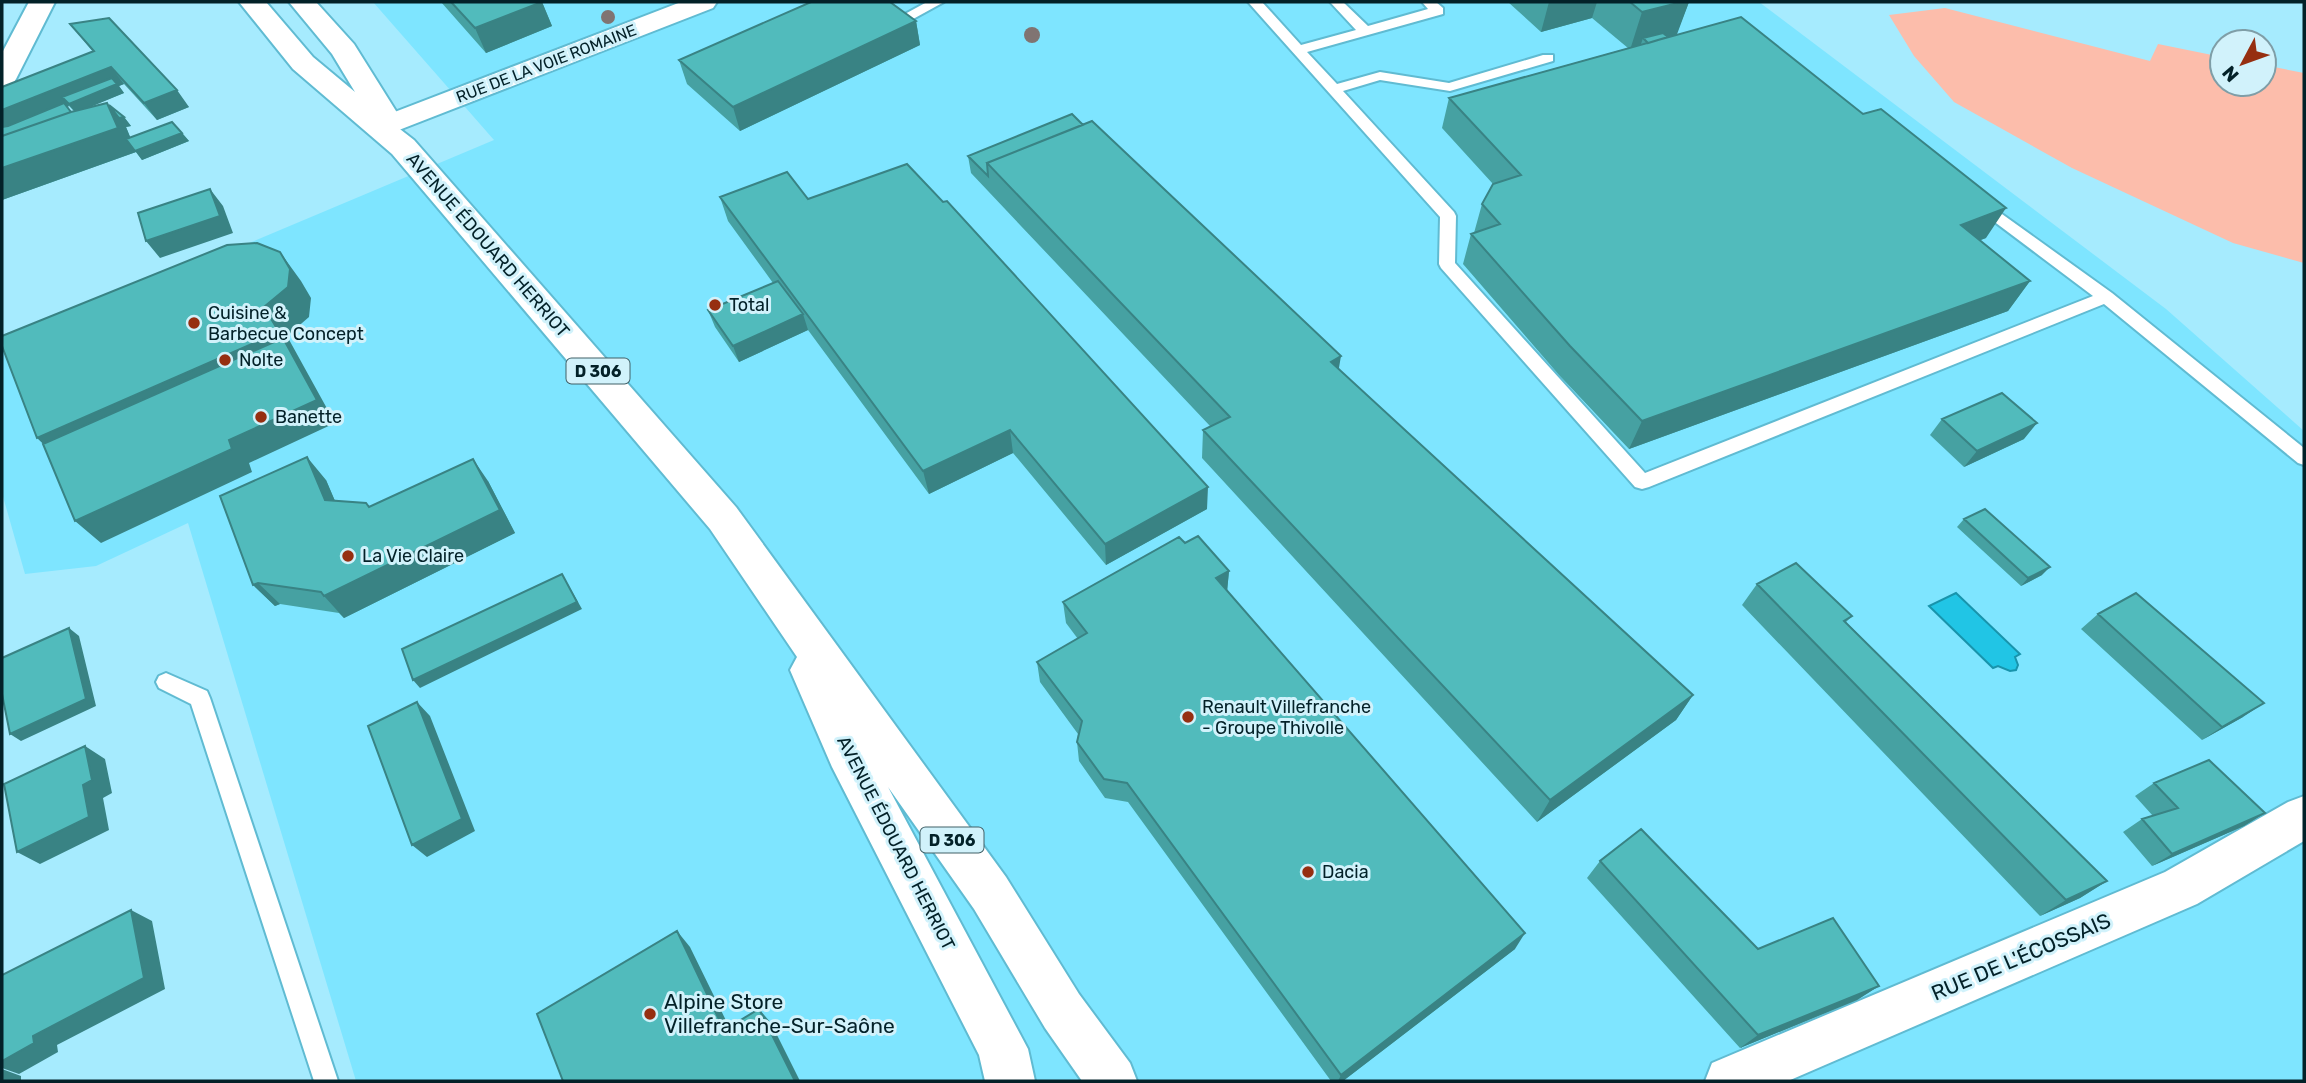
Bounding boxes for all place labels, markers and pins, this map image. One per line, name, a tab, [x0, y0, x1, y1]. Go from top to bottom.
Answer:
place label: Total	[729, 294, 769, 316]
marker: Total	[707, 297, 723, 313]
place label: Cuisine & Barbecue Concept	[208, 302, 364, 345]
marker: Cuisine & Barbecue Concept	[186, 315, 202, 331]
place label: Nolte	[239, 349, 283, 371]
marker: Nolte	[217, 352, 233, 368]
place label: Banette	[275, 406, 342, 428]
marker: Banette	[253, 409, 269, 425]
place label: La Vie Claire	[362, 545, 464, 567]
marker: La Vie Claire	[340, 548, 356, 564]
place label: Renault Villefranche - Groupe Thivolle	[1202, 696, 1371, 739]
marker: Renault Villefranche - Groupe Thivolle	[1180, 709, 1196, 725]
place label: Dacia	[1322, 861, 1369, 883]
marker: Dacia	[1300, 864, 1316, 880]
place label: Alpine Store Villefranche-Sur-Saône	[664, 989, 895, 1038]
marker: Alpine Store Villefranche-Sur-Saône	[642, 1006, 658, 1022]

